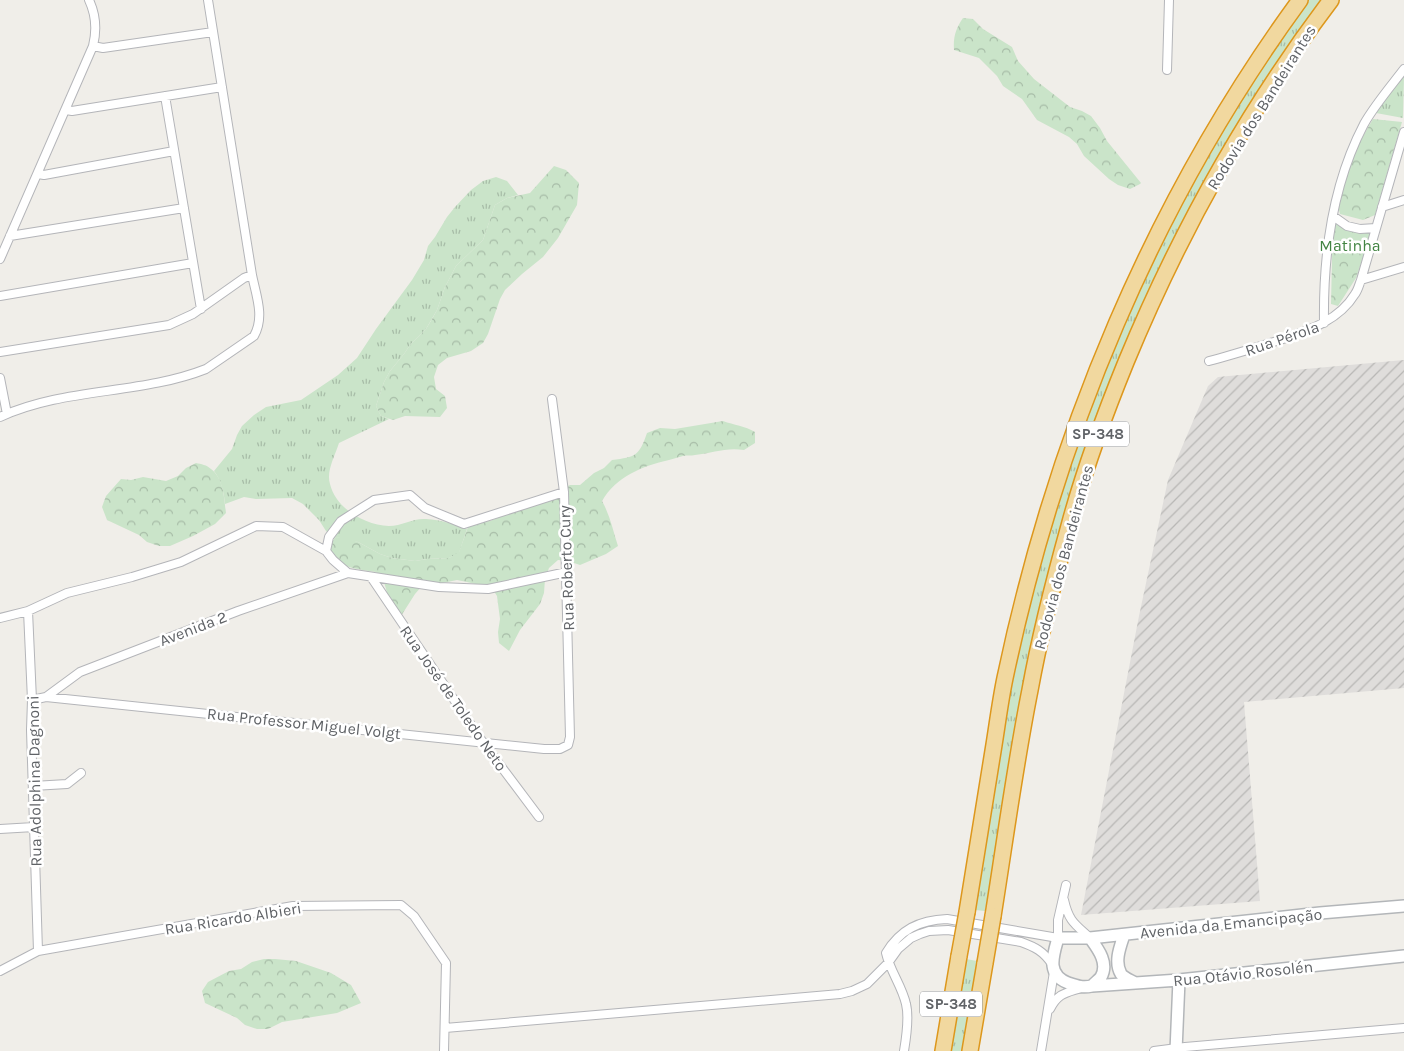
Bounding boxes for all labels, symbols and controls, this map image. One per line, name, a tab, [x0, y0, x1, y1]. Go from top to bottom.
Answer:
street label: Rodovia dos Bandeirantes	[1203, 22, 1320, 193]
park label: Matinha	[1319, 236, 1381, 255]
street label: Rua Pérola	[1243, 317, 1322, 360]
road number: SP-348	[1067, 422, 1129, 446]
street label: Rodovia dos Bandeirantes	[1030, 463, 1097, 652]
street label: Rua Roberto Cury	[555, 504, 578, 631]
street label: Avenida 2	[157, 607, 230, 650]
street label: Rua José de Toledo Neto	[396, 622, 511, 775]
street label: Rua Adolphina Dagnoni	[24, 695, 45, 867]
street label: Rua Professor Miguel Volgt	[206, 704, 402, 743]
street label: Rua Ricardo Albieri	[163, 898, 303, 939]
street label: Avenida da Emancipação	[1139, 904, 1323, 943]
street label: Rua Otávio Rosolén	[1172, 957, 1314, 990]
road number: SP-348	[920, 992, 982, 1016]

